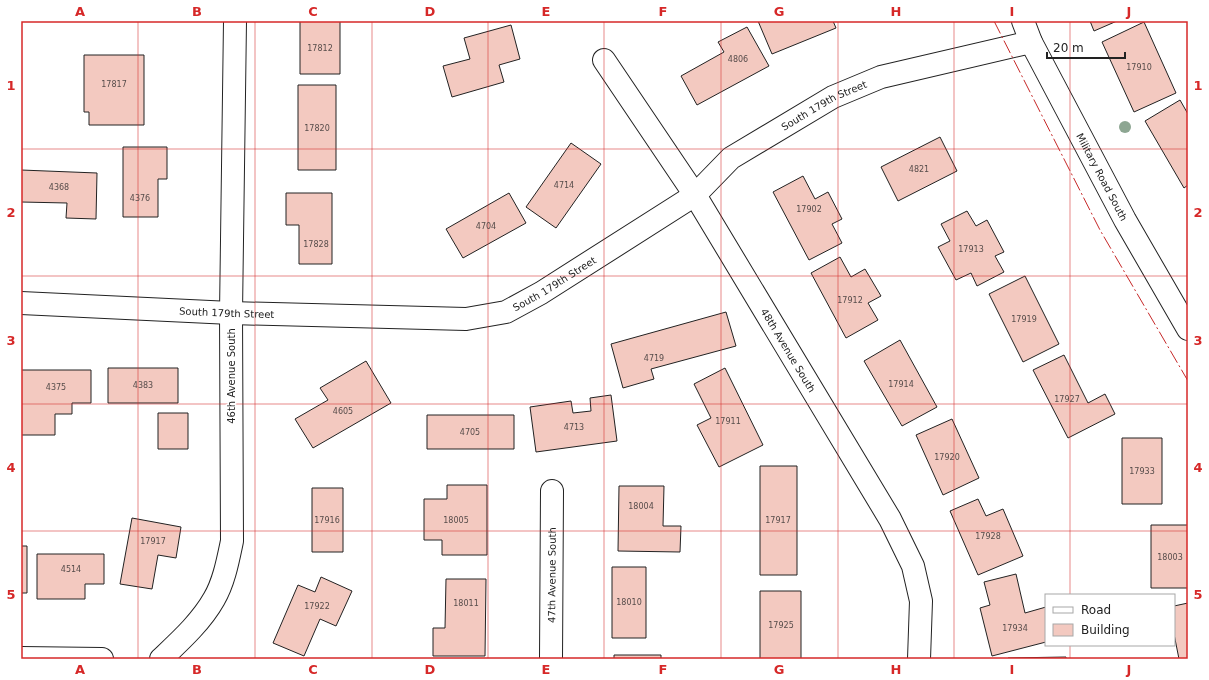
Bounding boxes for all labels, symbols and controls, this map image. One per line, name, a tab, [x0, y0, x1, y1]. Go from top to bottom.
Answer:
text: A	[75, 4, 85, 19]
text: B	[192, 4, 202, 19]
text: C	[308, 4, 318, 19]
text: D	[425, 4, 436, 19]
text: E	[542, 4, 550, 19]
text: F	[659, 4, 667, 19]
text: G	[774, 4, 784, 19]
text: H	[891, 4, 901, 19]
text: I	[1010, 4, 1014, 19]
text: J	[1126, 4, 1131, 19]
scale bar	[1047, 34, 1125, 60]
text: 20 m	[1053, 41, 1084, 55]
house number: 17812	[307, 44, 333, 53]
house number: 4806	[728, 55, 748, 64]
house number: 17910	[1126, 63, 1152, 72]
text: 1	[6, 78, 16, 93]
text: 1	[1193, 78, 1203, 93]
street label: South 179th Street	[779, 79, 869, 133]
house number: 17817	[101, 80, 127, 89]
house number: 17820	[304, 124, 330, 133]
street label: Military Road South	[1074, 131, 1129, 223]
house number: 4821	[909, 165, 929, 174]
house number: 4714	[554, 181, 574, 190]
house number: 4368	[49, 183, 69, 192]
house number: 4376	[130, 194, 150, 203]
text: 2	[6, 205, 16, 220]
house number: 17902	[796, 205, 822, 214]
text: 2	[1193, 205, 1203, 220]
house number: 4704	[476, 222, 496, 231]
house number: 17828	[303, 240, 329, 249]
house number: 17913	[958, 245, 984, 254]
street label: South 179th Street	[511, 254, 598, 313]
house number: 17912	[837, 296, 863, 305]
street label: South 179th Street	[179, 306, 275, 320]
street label: 48th Avenue South	[759, 307, 817, 394]
house number: 17919	[1011, 315, 1037, 324]
street label: 46th Avenue South	[226, 328, 237, 424]
text: 3	[6, 333, 16, 348]
text: 3	[1193, 333, 1203, 348]
house number: 4719	[644, 354, 664, 363]
house number: 17914	[888, 380, 914, 389]
house number: 4383	[133, 381, 153, 390]
house number: 4375	[46, 383, 66, 392]
house number: 17927	[1054, 395, 1080, 404]
house number: 4605	[333, 407, 353, 416]
house number: 17911	[715, 417, 741, 426]
house number: 4713	[564, 423, 584, 432]
house number: 4705	[460, 428, 480, 437]
house number: 17920	[934, 453, 960, 462]
text: 4	[6, 460, 16, 475]
text: 4	[1193, 460, 1203, 475]
house number: 17933	[1129, 467, 1155, 476]
house number: 18004	[628, 502, 654, 511]
house number: 17916	[314, 516, 340, 525]
house number: 18005	[443, 516, 469, 525]
house number: 17917	[765, 516, 791, 525]
street label: 47th Avenue South	[546, 527, 558, 623]
house number: 17928	[975, 532, 1001, 541]
house number: 17917	[140, 537, 166, 546]
house number: 18003	[1157, 553, 1183, 562]
house number: 4514	[61, 565, 81, 574]
text: 5	[6, 587, 16, 602]
text: 5	[1193, 587, 1203, 602]
legend	[1045, 594, 1175, 646]
house number: 18010	[616, 598, 642, 607]
house number: 18011	[453, 599, 479, 608]
house number: 17922	[304, 602, 330, 611]
text: Road	[1081, 603, 1111, 617]
house number: 17925	[768, 621, 794, 630]
text: Building	[1081, 623, 1130, 637]
house number: 17934	[1002, 624, 1028, 633]
text: A	[75, 662, 85, 677]
text: B	[192, 662, 202, 677]
text: C	[308, 662, 318, 677]
text: D	[425, 662, 436, 677]
text: E	[542, 662, 550, 677]
text: F	[659, 662, 667, 677]
text: G	[774, 662, 784, 677]
text: H	[891, 662, 901, 677]
text: I	[1010, 662, 1014, 677]
text: J	[1126, 662, 1131, 677]

